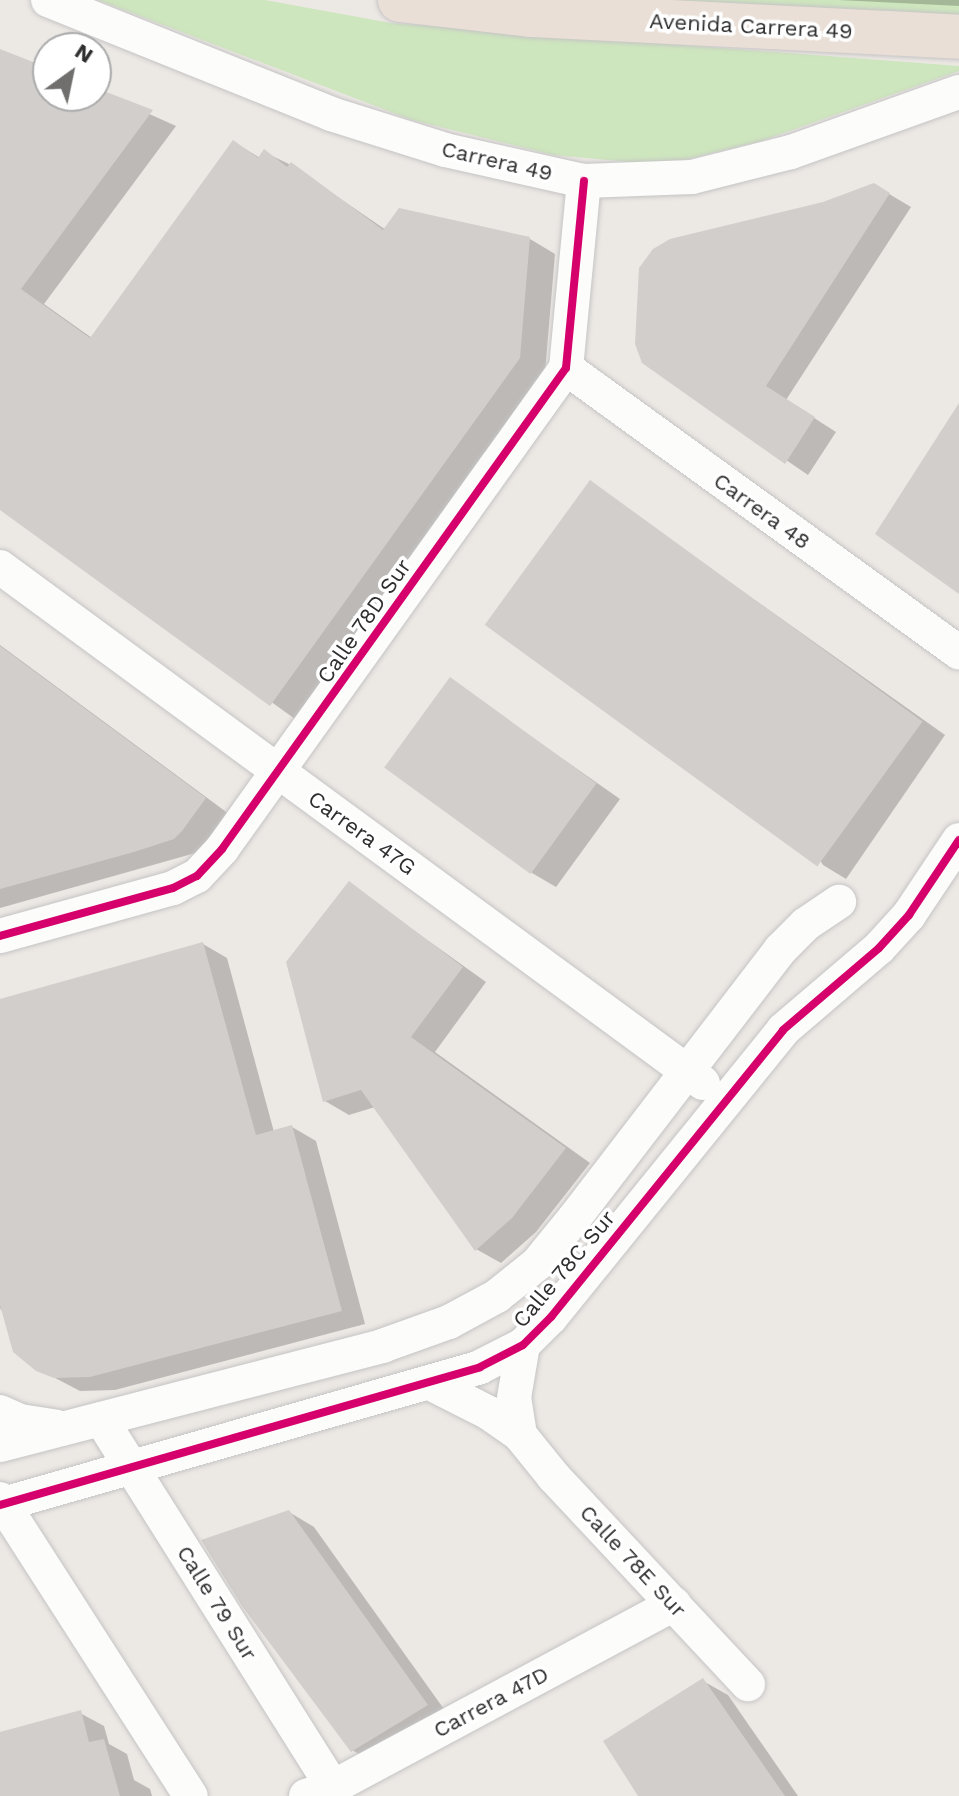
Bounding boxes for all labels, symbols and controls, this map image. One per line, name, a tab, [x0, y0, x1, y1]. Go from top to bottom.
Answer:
street label: Avenida Carrera 49	[648, 7, 854, 45]
north arrow	[32, 32, 112, 112]
text: N	[71, 38, 98, 68]
street label: Carrera 49	[439, 135, 555, 187]
street label: Carrera 48	[708, 467, 816, 555]
street label: Calle 78D Sur	[311, 553, 417, 689]
street label: Carrera 47G	[303, 785, 421, 881]
street label: Calle 78C Sur	[507, 1205, 621, 1333]
street label: Calle 78E Sur	[574, 1499, 692, 1623]
street label: Calle 79 Sur	[171, 1540, 263, 1666]
street label: Carrera 47D	[429, 1661, 553, 1743]

